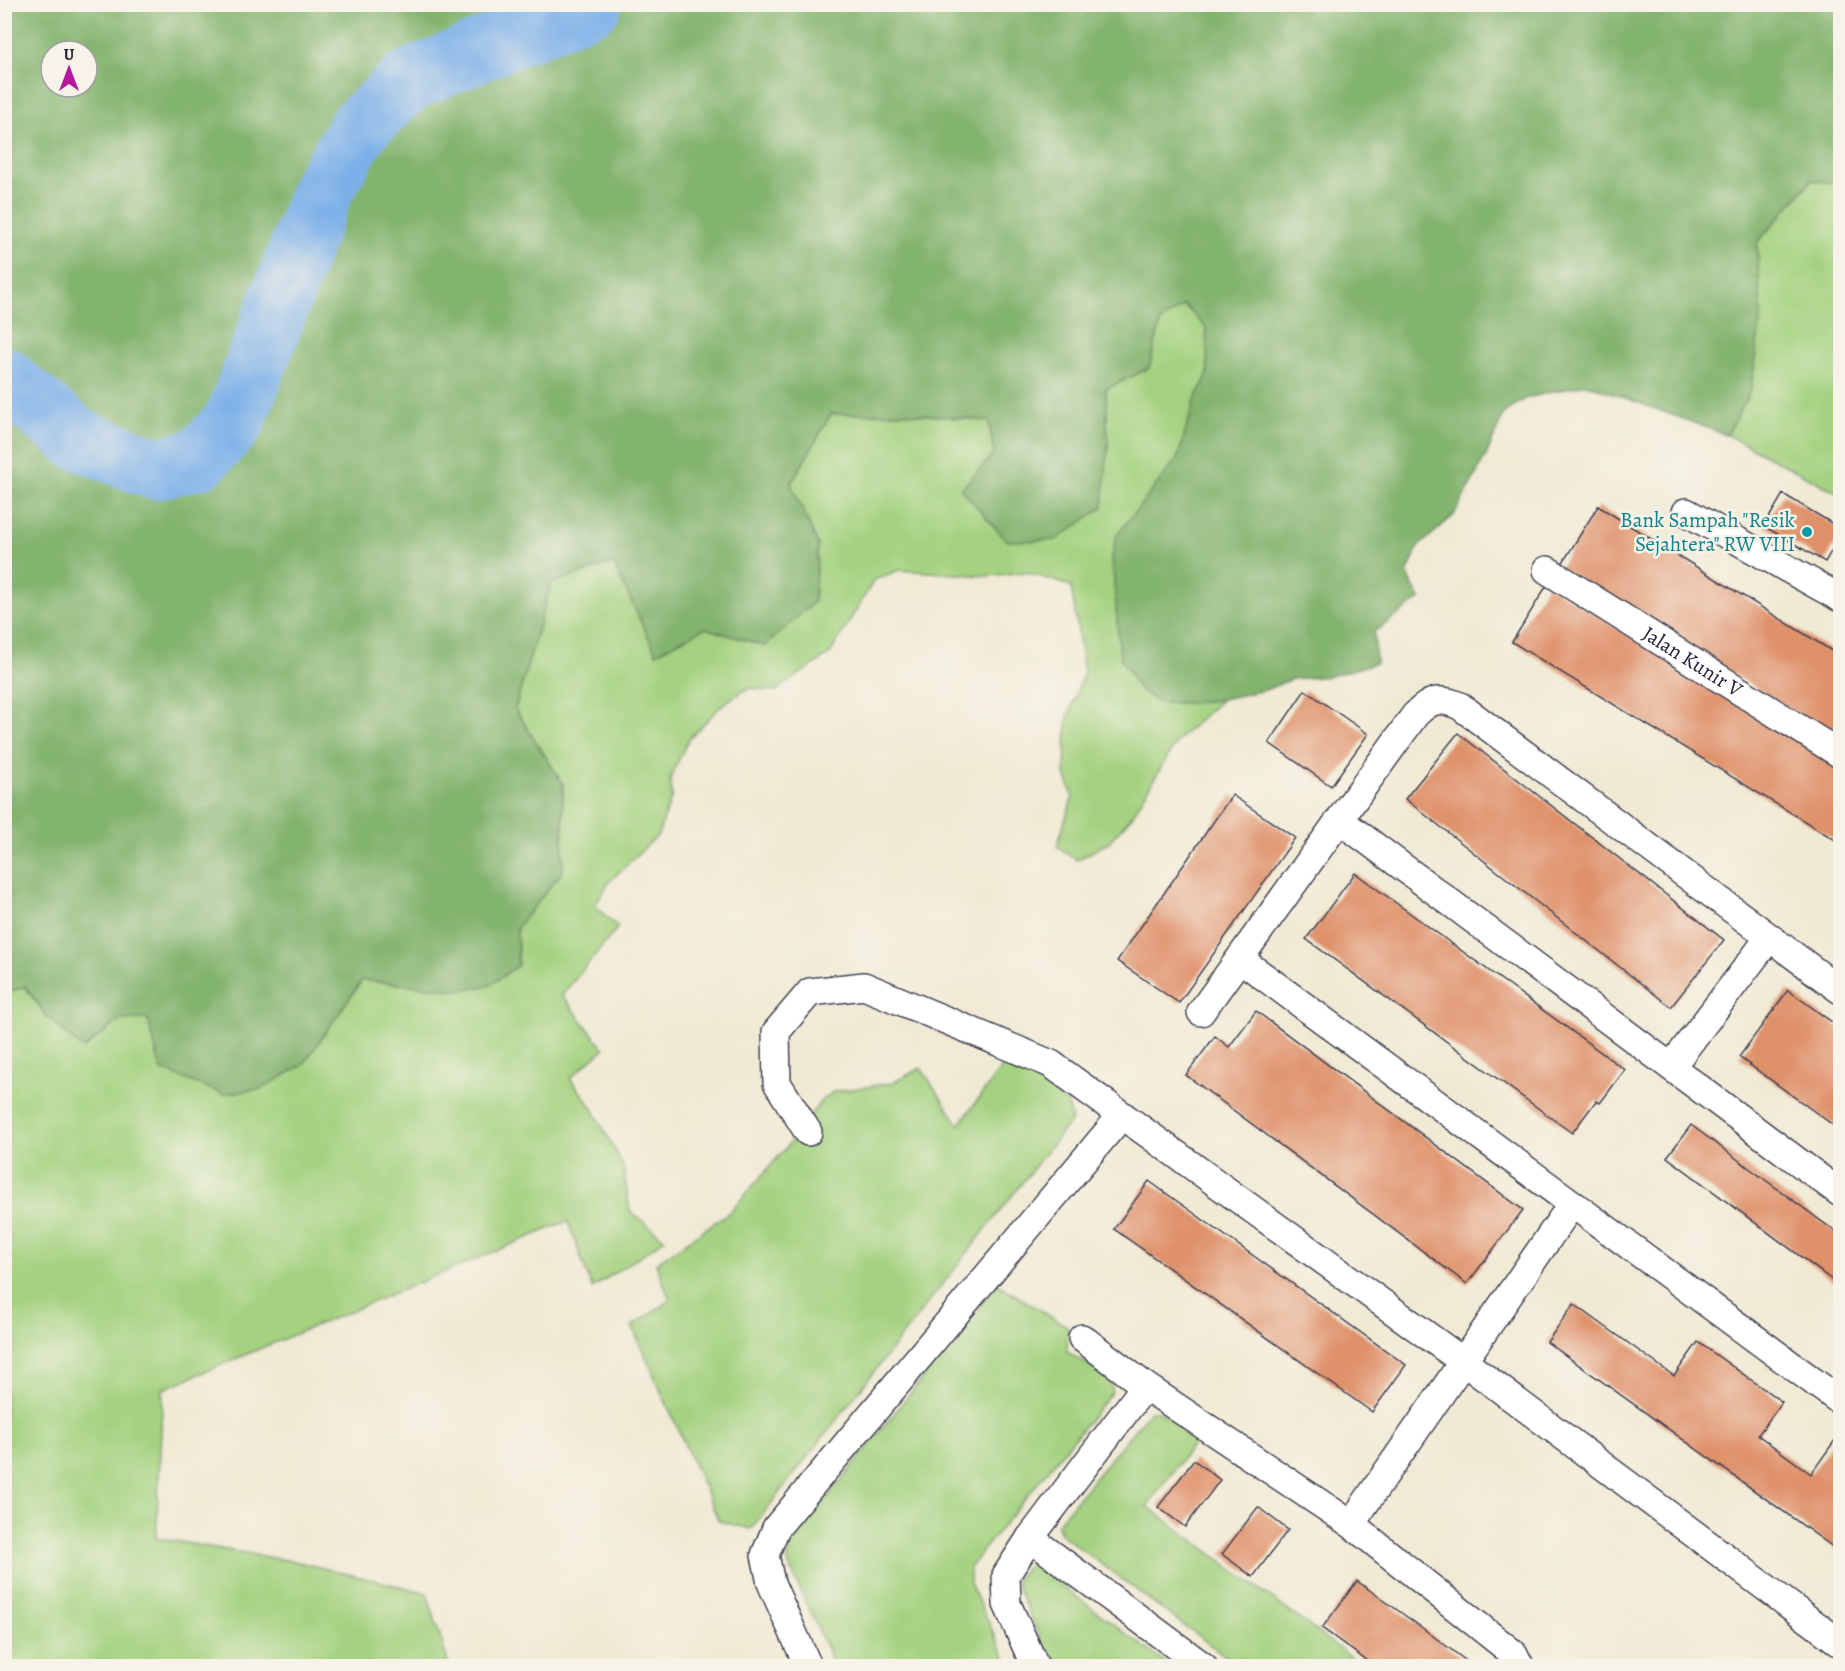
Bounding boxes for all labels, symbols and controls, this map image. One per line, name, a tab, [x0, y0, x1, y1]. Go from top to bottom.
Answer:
north arrow	[39, 39, 99, 99]
text: U	[64, 44, 75, 66]
place label: Bank Sampah "Resik Sejahtera" RW VIII	[1620, 506, 1796, 558]
marker: Bank Sampah "Resik Sejahtera" RW VIII	[1800, 525, 1814, 539]
street label: Jalan Kunir V	[1637, 619, 1748, 704]

